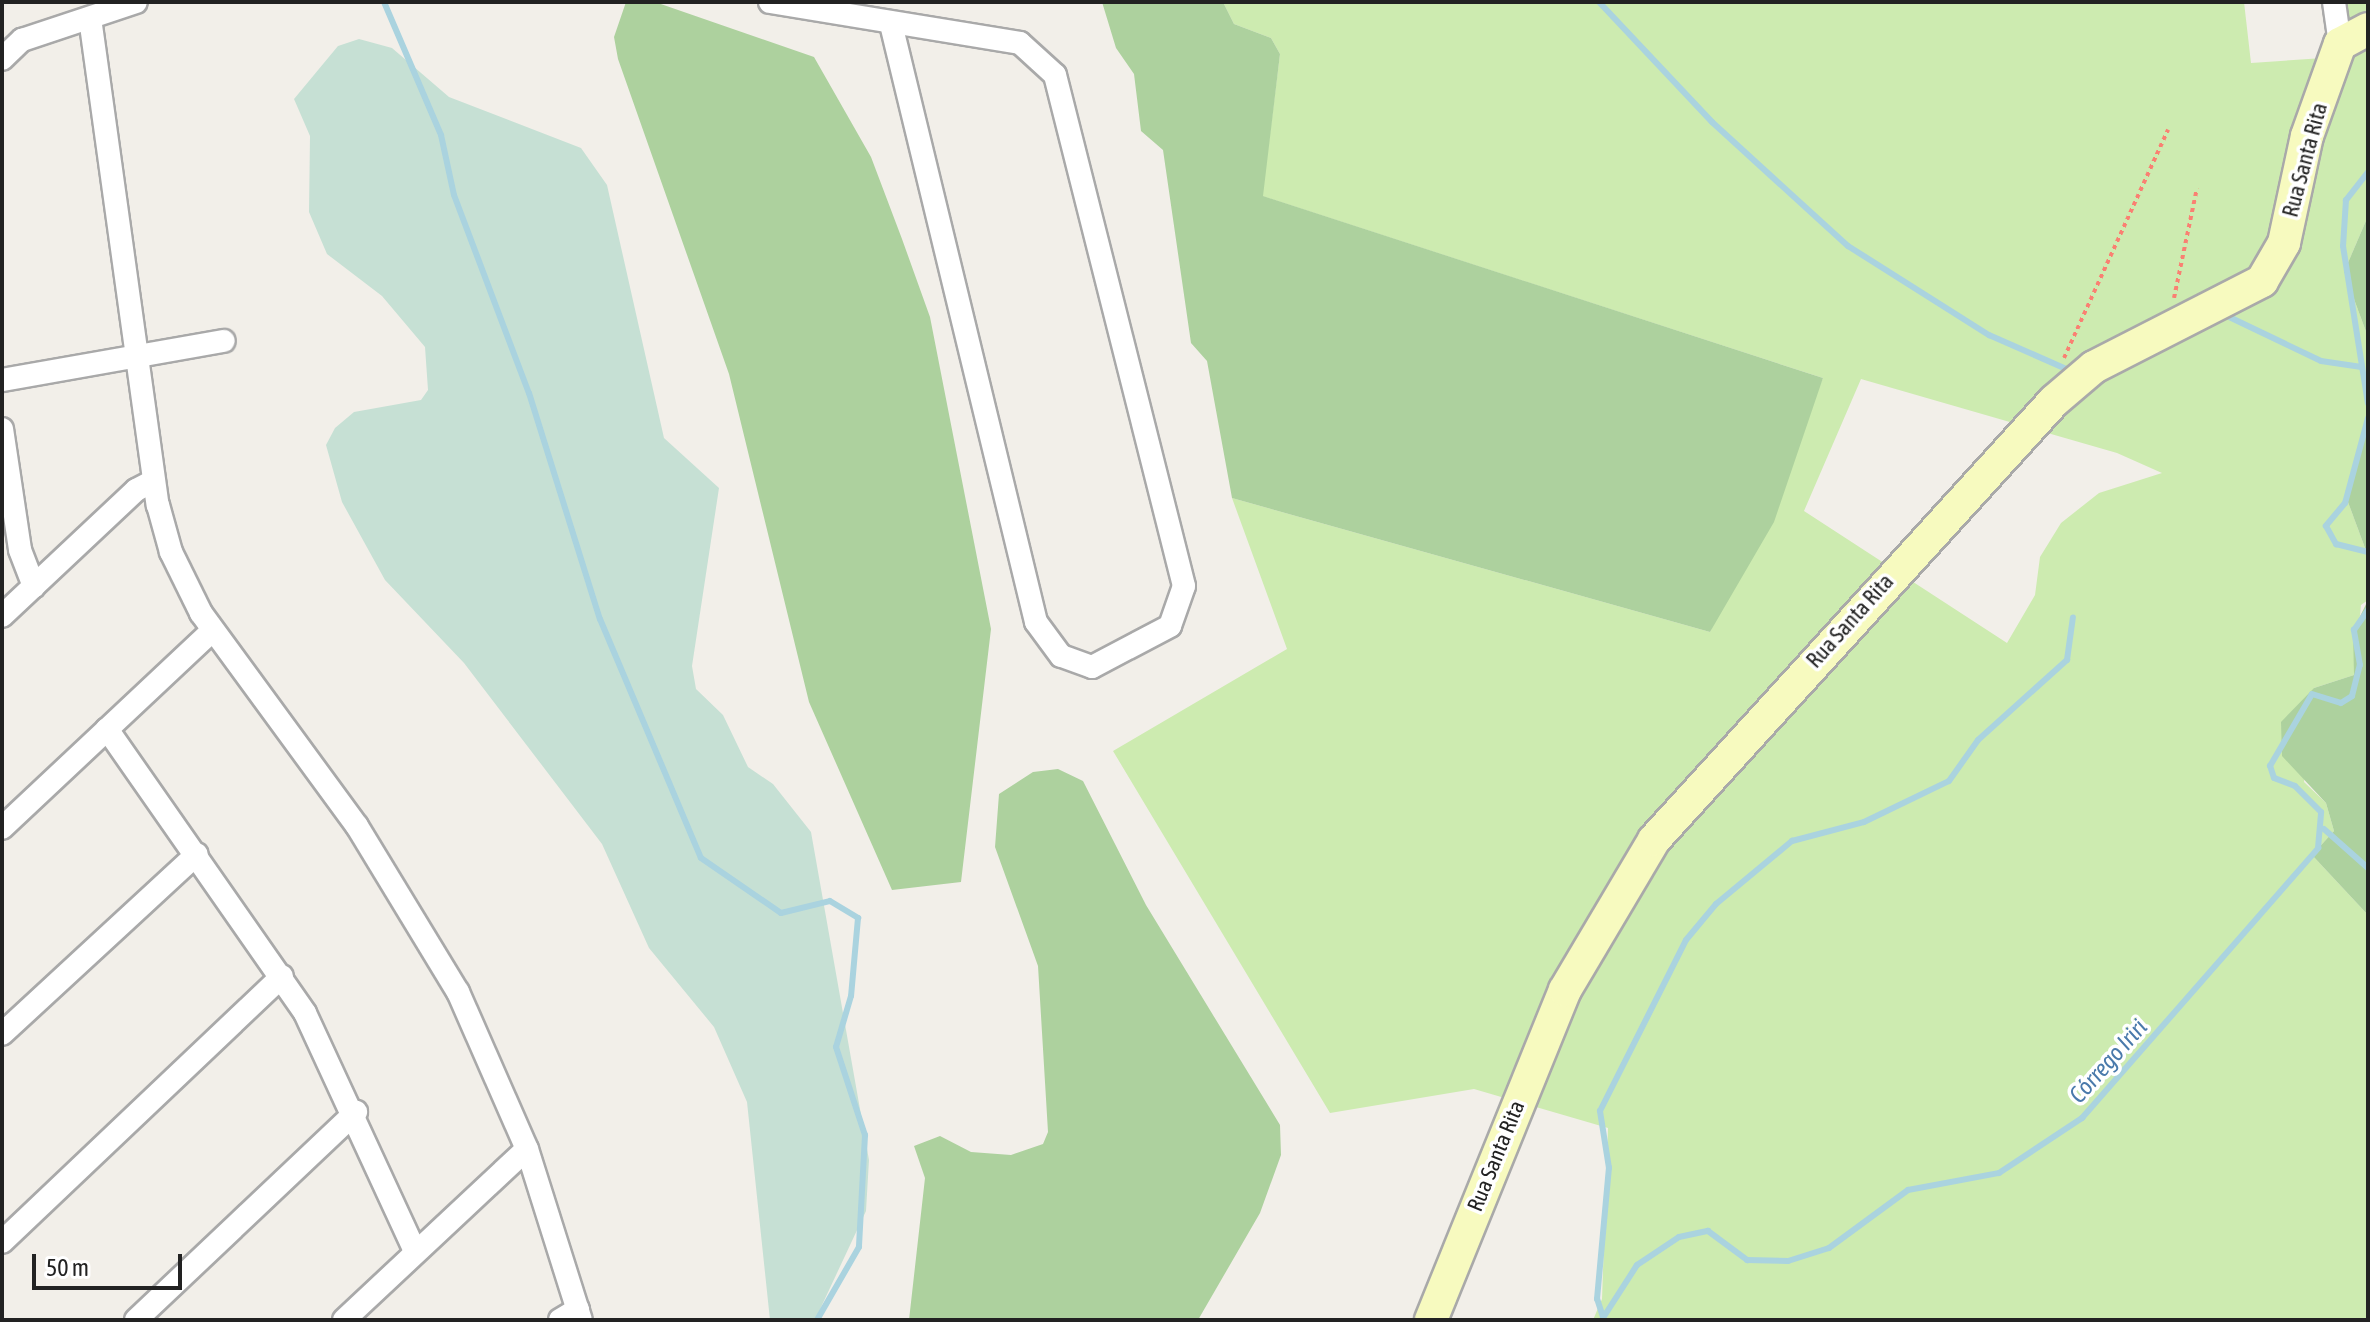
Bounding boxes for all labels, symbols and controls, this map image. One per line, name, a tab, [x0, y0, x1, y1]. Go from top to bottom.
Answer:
street label: Rua Santa Rita	[2277, 100, 2333, 220]
street label: Rua Santa Rita	[1801, 569, 1899, 673]
water label: Córrego Iriri	[2063, 1013, 2153, 1109]
street label: Rua Santa Rita	[1462, 1097, 1530, 1215]
scale bar	[36, 1238, 186, 1288]
text: 50 m	[46, 1254, 89, 1281]

